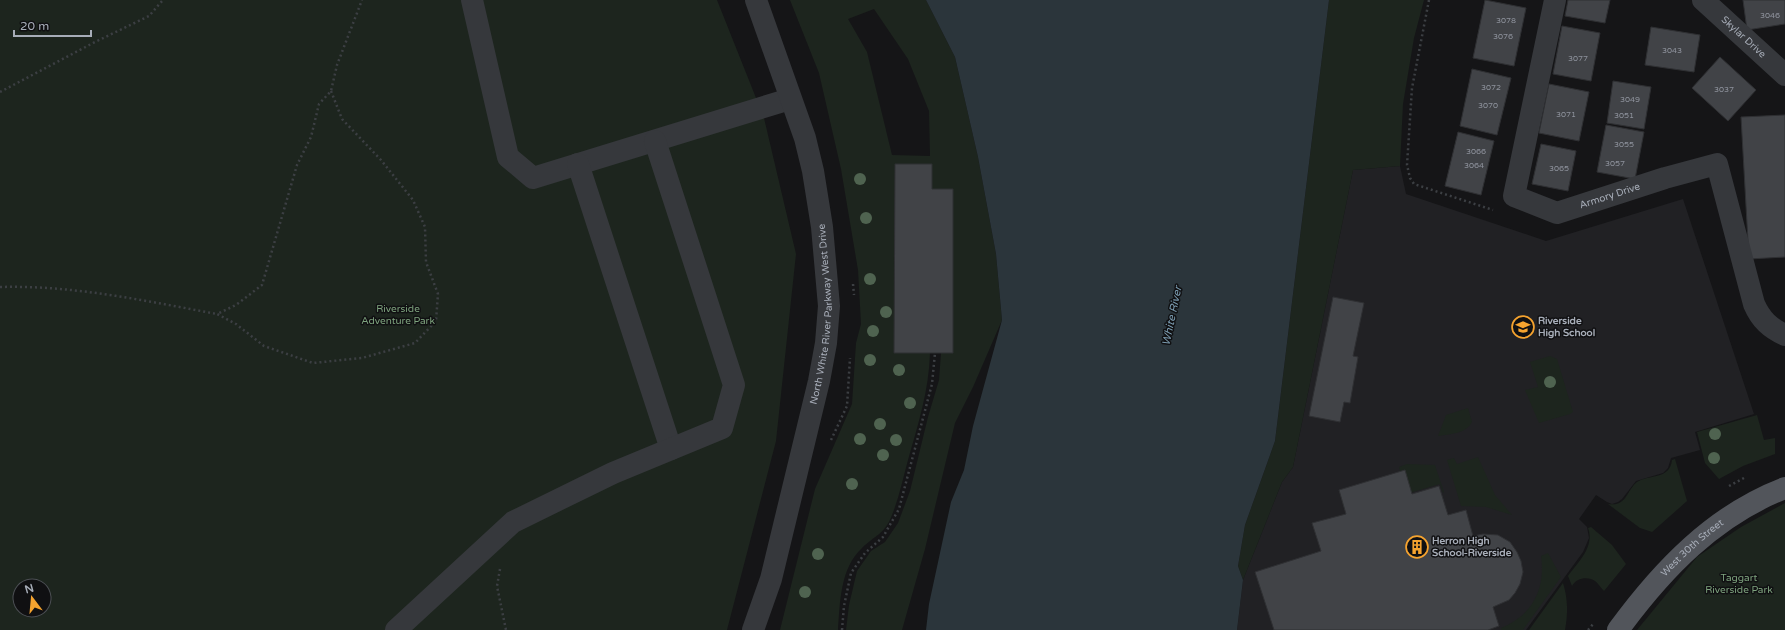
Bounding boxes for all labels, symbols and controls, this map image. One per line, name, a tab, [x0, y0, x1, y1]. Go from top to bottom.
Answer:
house number: 3046	[1760, 11, 1780, 20]
scale bar	[14, 12, 91, 38]
street label: Skylar Drive	[1719, 14, 1769, 61]
house number: 3078	[1496, 16, 1516, 25]
text: 20 m	[20, 19, 49, 33]
house number: 3076	[1493, 32, 1513, 41]
house number: 3043	[1662, 46, 1682, 55]
house number: 3077	[1568, 54, 1588, 63]
house number: 3072	[1481, 83, 1501, 92]
house number: 3037	[1714, 85, 1734, 94]
house number: 3049	[1620, 95, 1640, 104]
house number: 3070	[1478, 101, 1498, 110]
house number: 3071	[1556, 110, 1576, 119]
house number: 3051	[1614, 111, 1634, 120]
house number: 3055	[1614, 140, 1634, 149]
house number: 3066	[1466, 147, 1486, 156]
house number: 3057	[1605, 159, 1625, 168]
house number: 3064	[1464, 161, 1484, 170]
house number: 3065	[1549, 164, 1569, 173]
street label: Armory Drive	[1578, 180, 1642, 211]
street label: North White River Parkway West Drive	[808, 223, 835, 406]
water label: White River	[1159, 283, 1185, 347]
park label: Riverside Adventure Park	[361, 303, 435, 327]
school or university icon: Riverside High School	[1510, 314, 1536, 340]
place label: Riverside High School	[1538, 315, 1595, 339]
street label: West 30th Street	[1658, 517, 1726, 579]
building icon: Herron High School-Riverside	[1404, 534, 1430, 560]
place label: Herron High School-Riverside	[1432, 535, 1512, 559]
park label: Taggart Riverside Park	[1705, 572, 1773, 596]
north arrow	[12, 578, 52, 618]
text: N	[23, 581, 35, 596]

